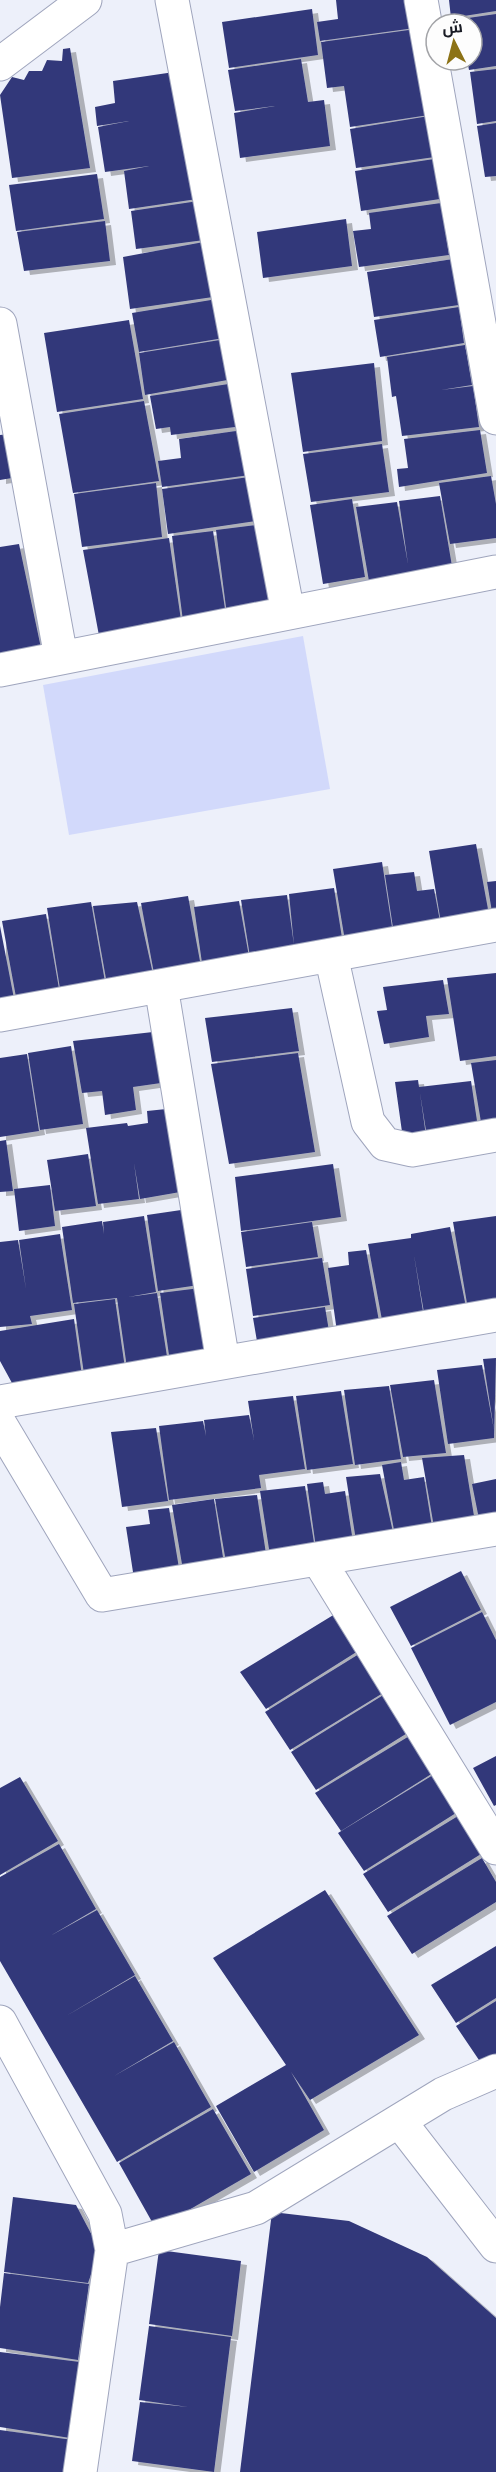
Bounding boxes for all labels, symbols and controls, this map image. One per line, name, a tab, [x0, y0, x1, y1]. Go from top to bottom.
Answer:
north arrow	[424, 12, 484, 72]
text: ش	[441, 17, 464, 39]

